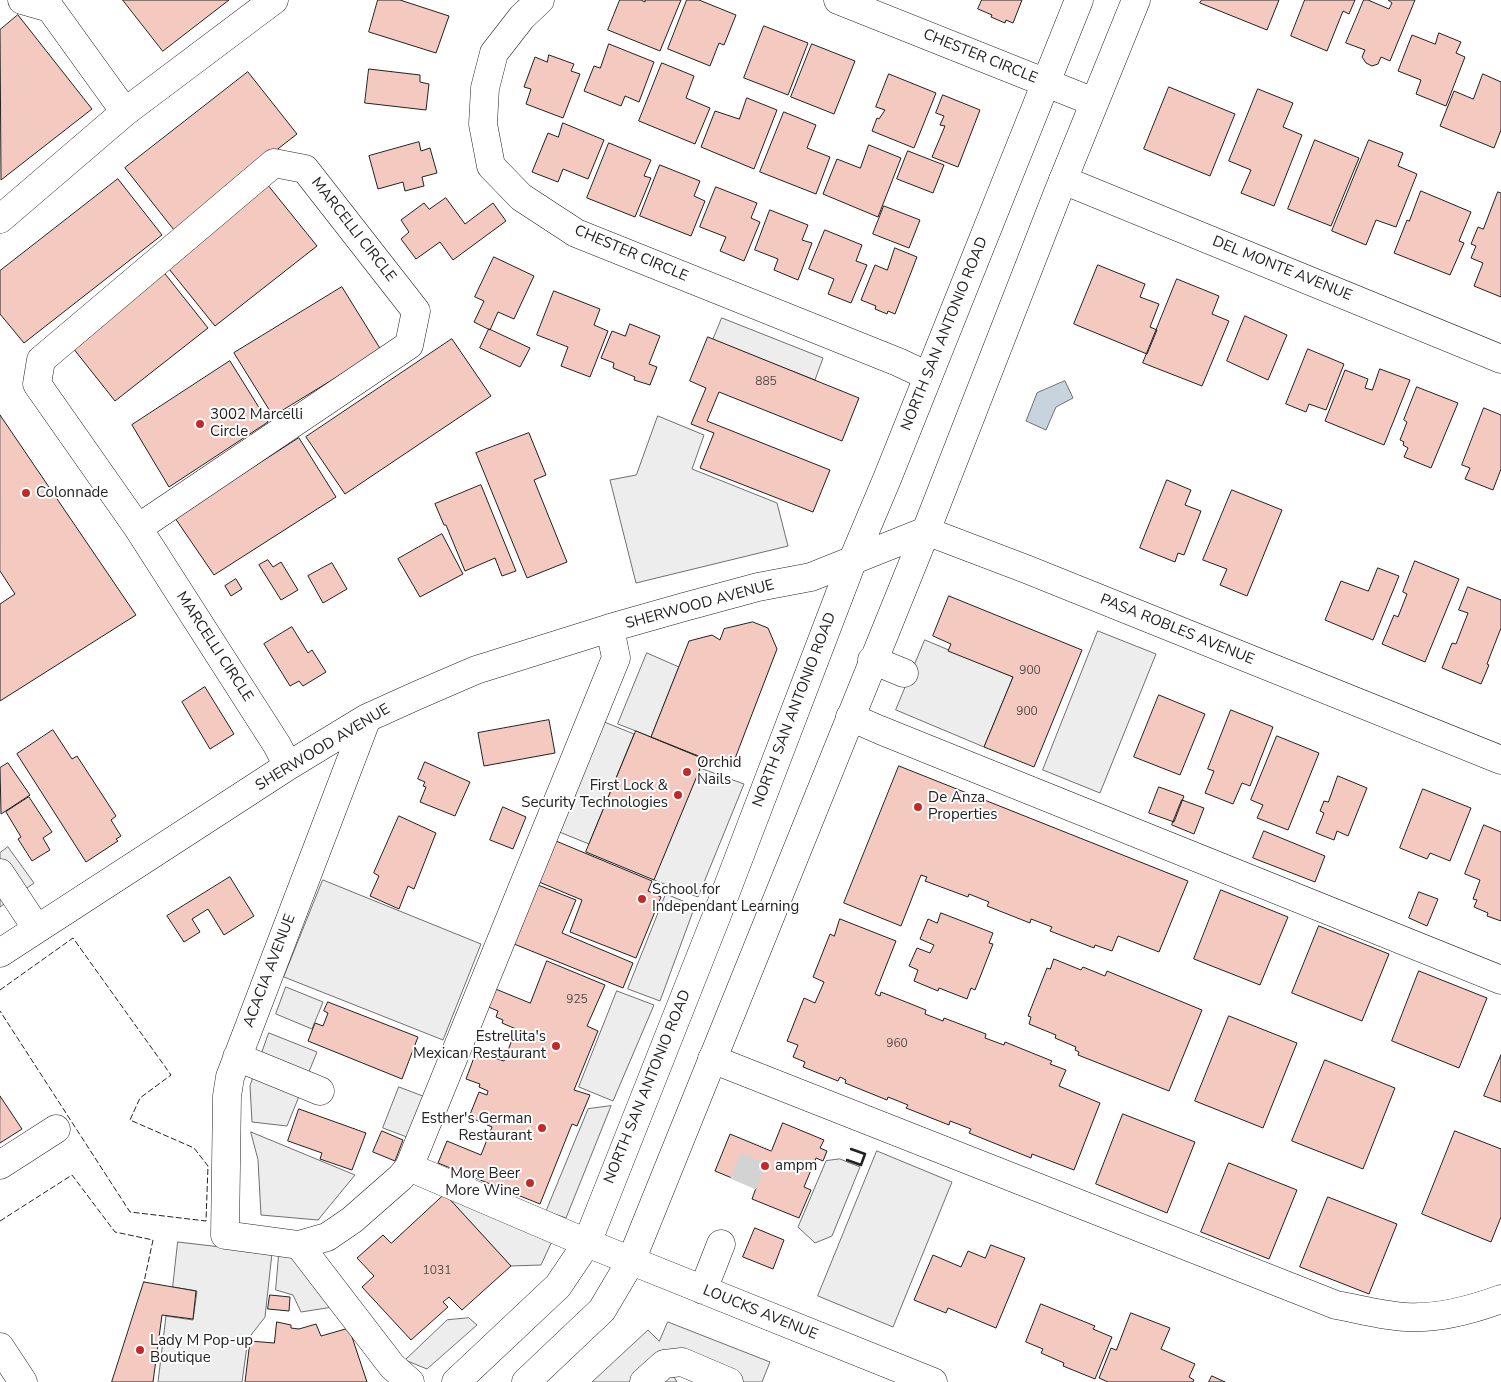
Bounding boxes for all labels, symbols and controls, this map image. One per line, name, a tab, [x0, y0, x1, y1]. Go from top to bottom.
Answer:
street label: CHESTER CIRCLE	[920, 26, 1040, 88]
street label: MARCELLI CIRCLE	[307, 174, 399, 286]
street label: CHESTER CIRCLE	[571, 222, 691, 286]
street label: DEL MONTE AVENUE	[1210, 233, 1354, 305]
street label: NORTH SAN ANTONIO ROAD	[898, 235, 992, 433]
house number: 885	[755, 375, 777, 389]
place label: 3002 Marcelli Circle	[210, 406, 303, 441]
marker: 3002 Marcelli Circle	[194, 418, 206, 430]
place label: Colonnade	[36, 484, 108, 502]
marker: Colonnade	[20, 487, 32, 499]
street label: SHERWOOD AVENUE	[624, 576, 776, 634]
street label: MARCELLI CIRCLE	[172, 589, 256, 705]
street label: PASA ROBLES AVENUE	[1097, 591, 1257, 669]
street label: NORTH SAN ANTONIO ROAD	[749, 610, 841, 810]
house number: 900	[1019, 664, 1041, 678]
street label: SHERWOOD AVENUE	[253, 701, 393, 795]
house number: 900	[1016, 705, 1038, 719]
place label: Orchid Nails	[697, 754, 741, 789]
marker: Orchid Nails	[681, 766, 693, 778]
place label: First Lock & Security Technologies	[521, 777, 668, 812]
marker: First Lock & Security Technologies	[672, 789, 684, 801]
place label: De Anza Properties	[928, 789, 997, 824]
marker: De Anza Properties	[912, 801, 924, 813]
place label: School for Independant Learning	[652, 881, 799, 916]
marker: School for Independant Learning	[636, 893, 648, 905]
street label: ACACIA AVENUE	[240, 912, 300, 1030]
street label: NORTH SAN ANTONIO ROAD	[601, 988, 695, 1186]
house number: 925	[566, 993, 588, 1007]
place label: Estrellita's Mexican Restaurant	[413, 1028, 546, 1063]
house number: 960	[886, 1037, 908, 1051]
marker: Estrellita's Mexican Restaurant	[550, 1040, 562, 1052]
place label: Esther's German Restaurant	[421, 1110, 532, 1145]
marker: Esther's German Restaurant	[536, 1122, 548, 1134]
place label: ampm	[775, 1157, 817, 1175]
marker: ampm	[759, 1160, 771, 1172]
place label: More Beer More Wine	[445, 1165, 520, 1200]
marker: More Beer More Wine	[524, 1177, 536, 1189]
house number: 1031	[423, 1264, 451, 1278]
street label: LOUCKS AVENUE	[700, 1282, 820, 1344]
place label: Lady M Pop-up Boutique	[150, 1332, 253, 1367]
marker: Lady M Pop-up Boutique	[134, 1344, 146, 1356]

